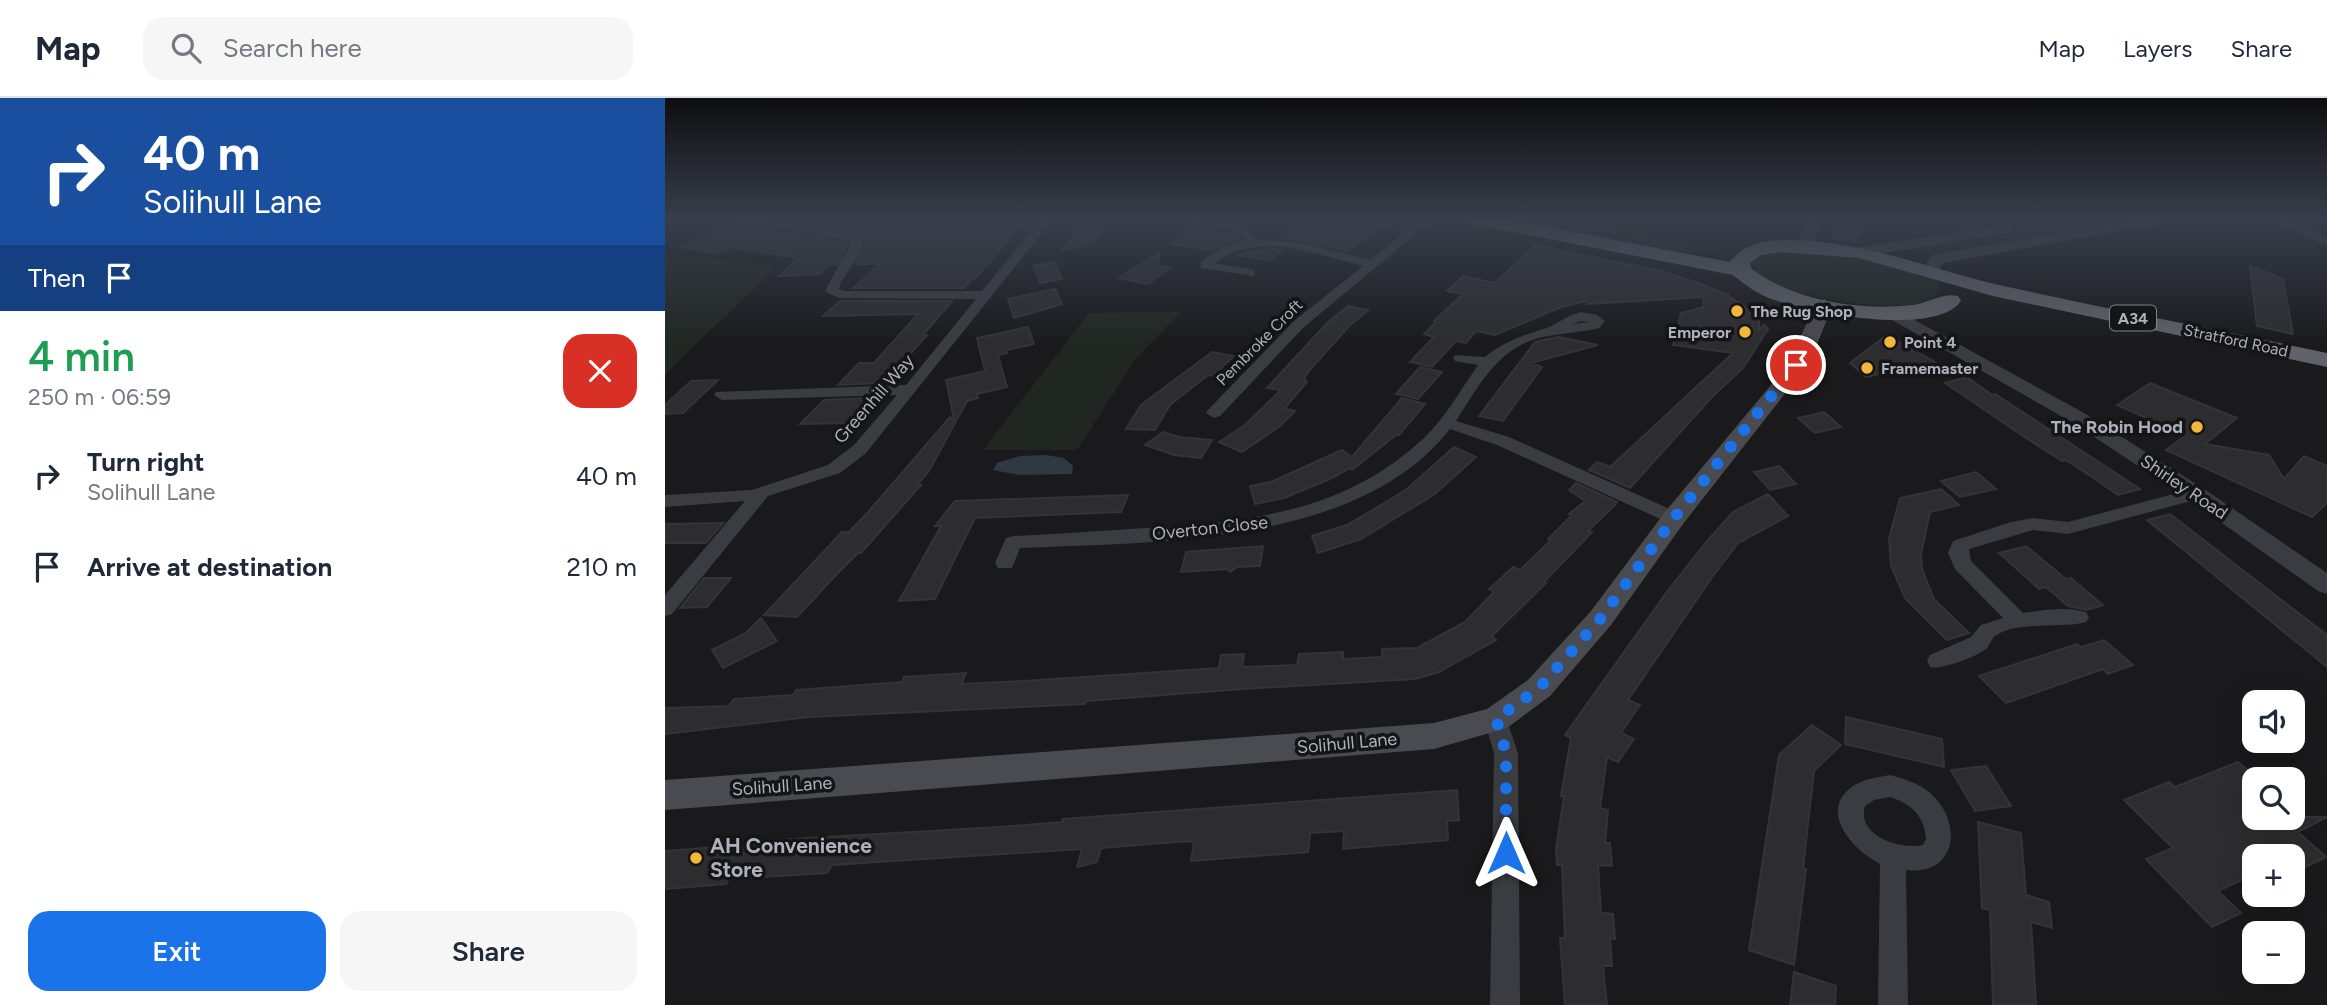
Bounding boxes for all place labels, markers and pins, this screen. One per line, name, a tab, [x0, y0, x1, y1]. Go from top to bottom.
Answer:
place label: The Rug Shop	[1751, 302, 1853, 321]
marker: The Rug Shop	[1729, 303, 1745, 319]
place label: Emperor	[1668, 323, 1731, 342]
marker: Emperor	[1737, 324, 1753, 340]
place label: Point 4	[1904, 333, 1956, 352]
marker: Point 4	[1882, 334, 1898, 350]
pin	[1766, 335, 1826, 395]
place label: Framemaster	[1881, 359, 1978, 378]
marker: Framemaster	[1859, 360, 1875, 376]
place label: The Robin Hood	[2051, 416, 2183, 438]
marker: The Robin Hood	[2189, 419, 2205, 435]
place label: AH Convenience Store	[710, 833, 872, 882]
marker: AH Convenience Store	[688, 850, 704, 866]

